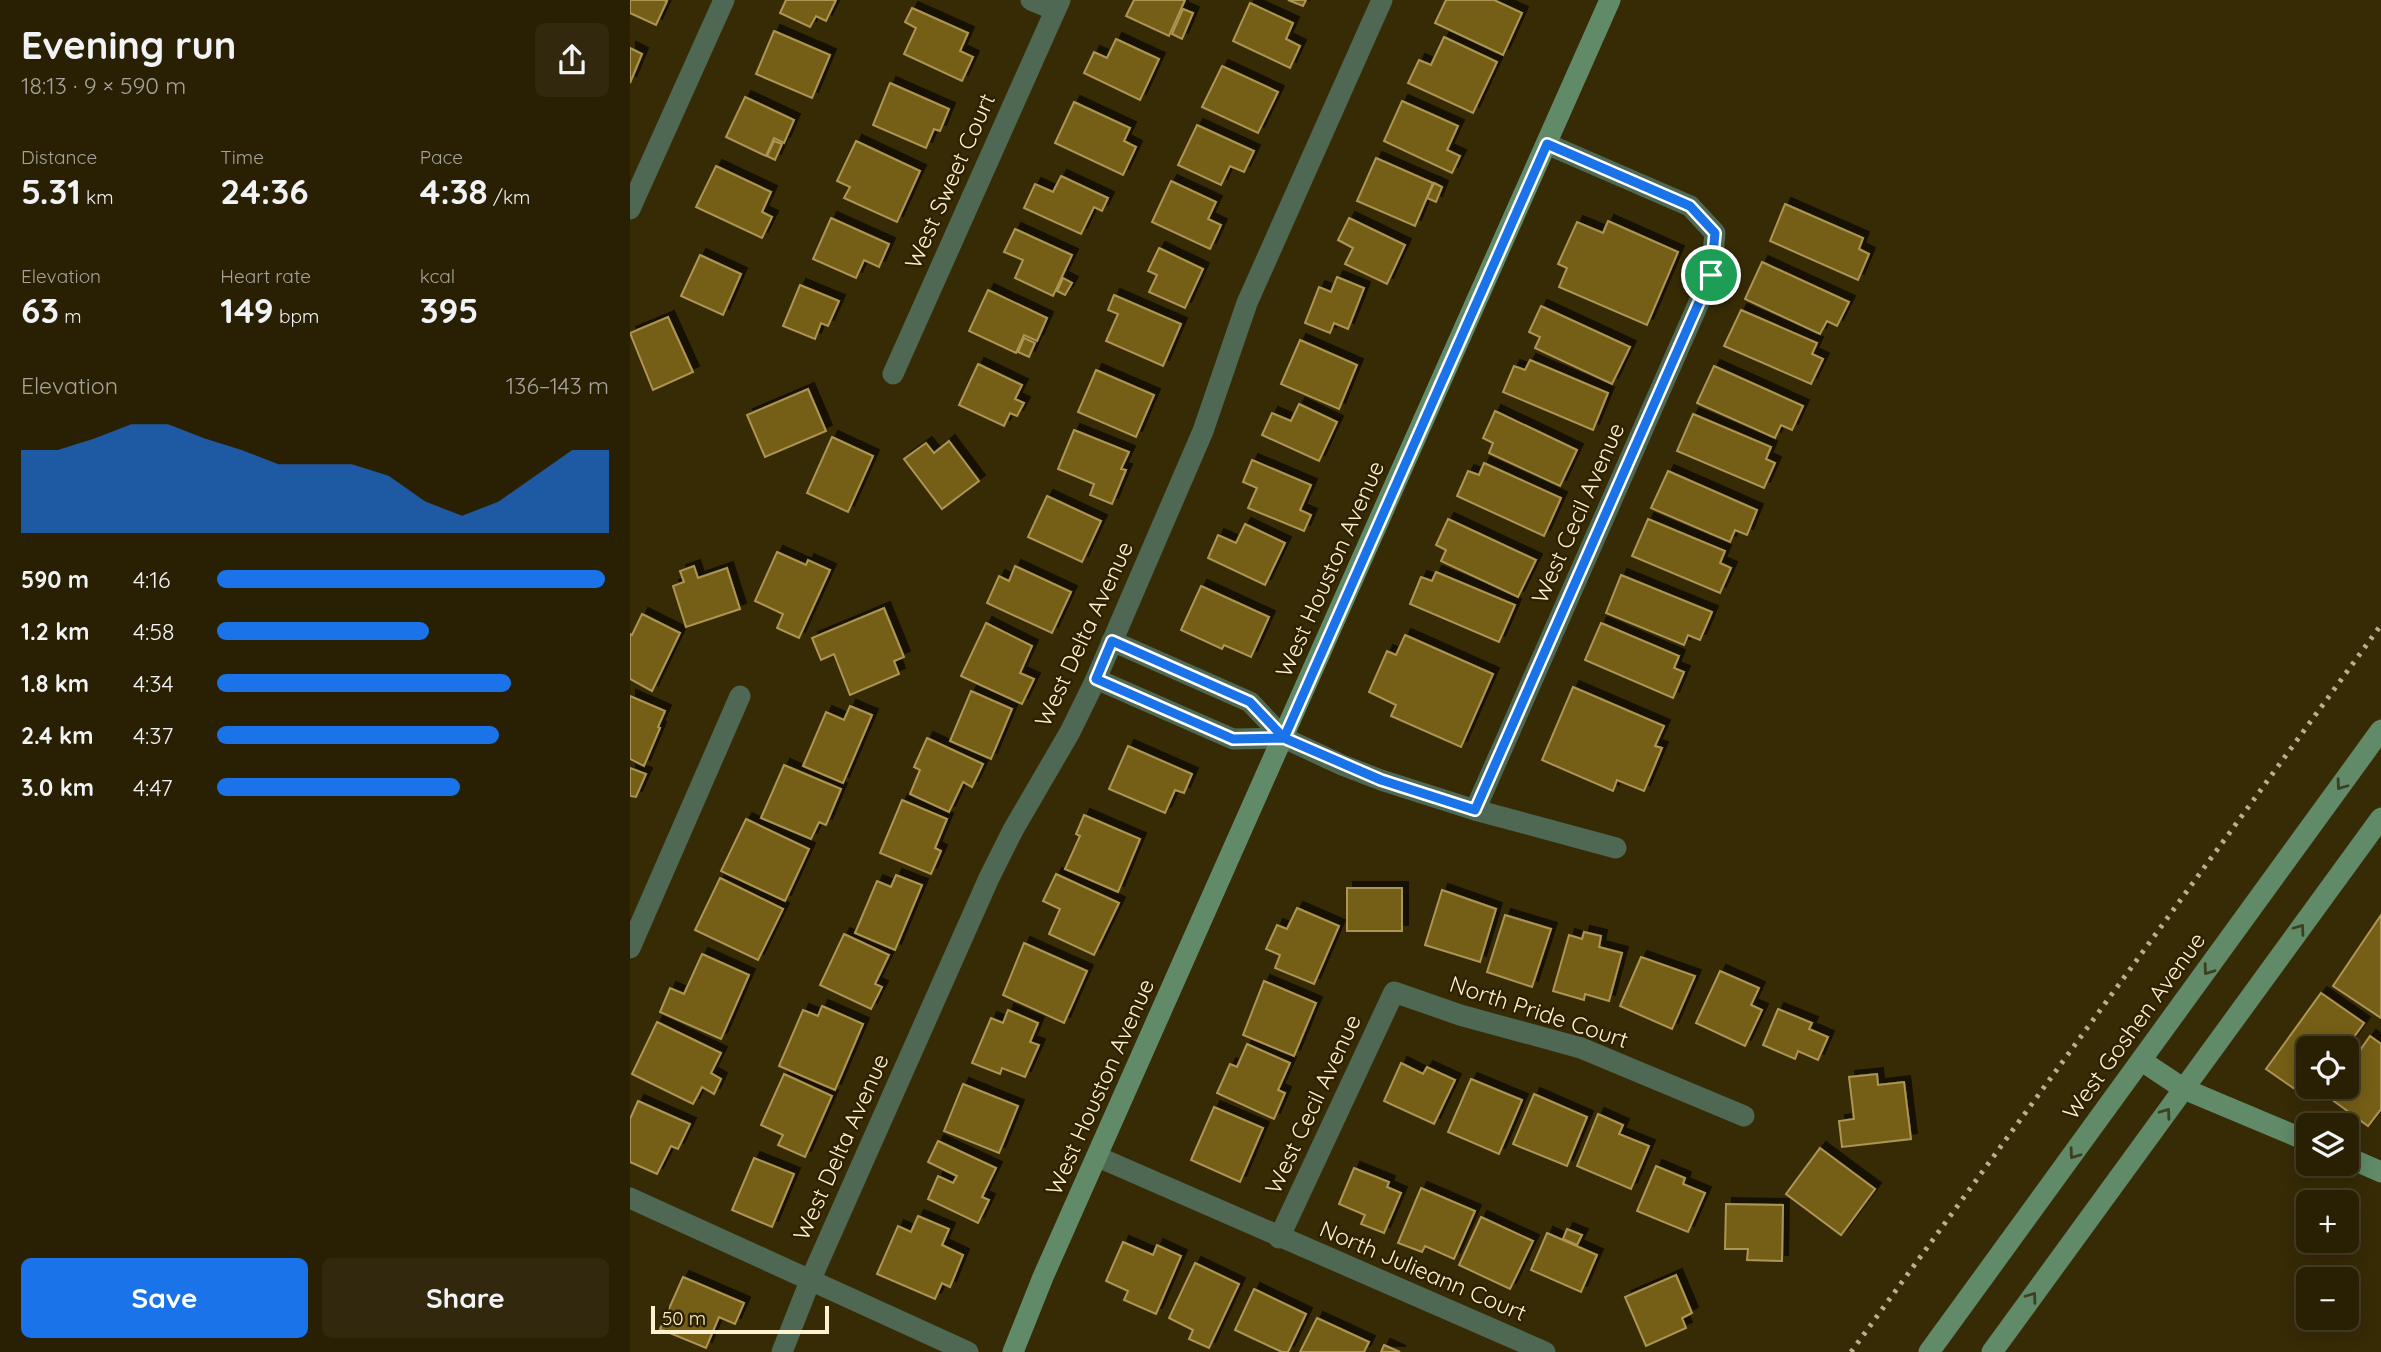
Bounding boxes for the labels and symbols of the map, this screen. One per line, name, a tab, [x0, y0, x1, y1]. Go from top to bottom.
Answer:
street label: West Sweet Court	[898, 89, 1001, 273]
pin	[1681, 245, 1741, 305]
street label: West Cecil Avenue	[1525, 418, 1630, 608]
street label: West Houston Avenue	[1269, 456, 1390, 682]
street label: West Delta Avenue	[1028, 536, 1139, 731]
one-way arrow	[2337, 777, 2349, 790]
one-way arrow	[2292, 924, 2305, 937]
street label: West Goshen Avenue	[2056, 926, 2211, 1125]
one-way arrow	[2203, 962, 2216, 974]
street label: North Pride Court	[1446, 969, 1632, 1054]
street label: West Houston Avenue	[1039, 974, 1160, 1200]
street label: West Cecil Avenue	[1258, 1009, 1367, 1198]
street label: West Delta Avenue	[786, 1049, 895, 1245]
one-way arrow	[2158, 1108, 2170, 1121]
one-way arrow	[2070, 1146, 2082, 1158]
street label: North Julieann Court	[1316, 1214, 1531, 1327]
one-way arrow	[2024, 1292, 2037, 1305]
scale bar	[651, 1303, 830, 1335]

